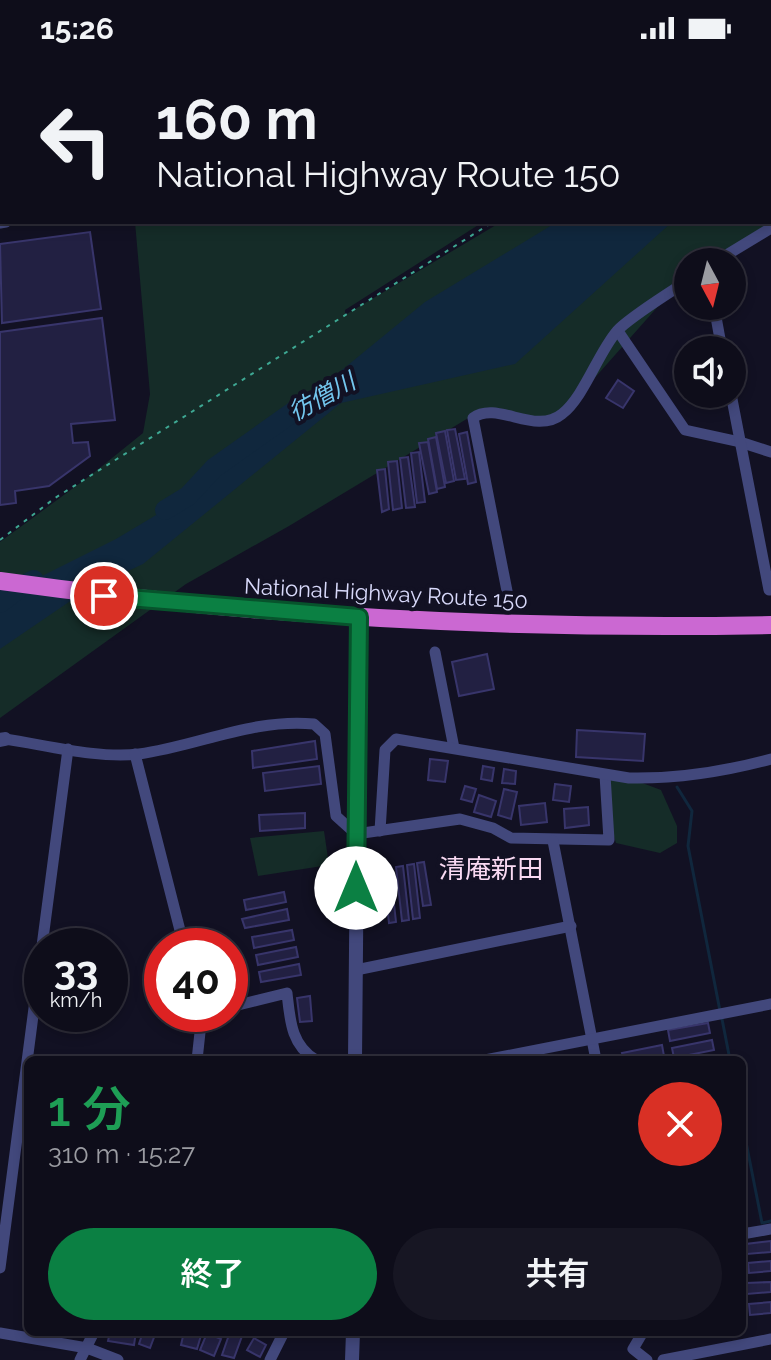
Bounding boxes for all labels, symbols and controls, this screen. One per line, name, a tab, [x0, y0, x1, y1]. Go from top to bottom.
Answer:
text: 15:26	[40, 11, 114, 46]
text: 160 m	[156, 86, 318, 152]
icon: left	[24, 88, 128, 192]
text: National Highway Route 150	[156, 153, 621, 195]
north arrow	[674, 248, 746, 320]
map controls	[674, 248, 746, 408]
button: sound	[674, 336, 746, 408]
water label: 彷僧川	[283, 365, 363, 427]
pin	[70, 562, 138, 630]
street label: National Highway Route 150	[244, 573, 528, 613]
icon: arrive	[82, 574, 126, 618]
position arrow	[314, 846, 398, 930]
district label: 清庵新田	[439, 854, 543, 884]
speed limit sign: 40	[144, 928, 248, 1032]
text: 33	[54, 946, 98, 993]
text: km/h	[50, 988, 102, 1012]
text: 1 分	[48, 1081, 130, 1137]
button: close	[638, 1082, 722, 1166]
text: 310 m · 15:27	[48, 1139, 195, 1169]
button: 終了	[48, 1228, 377, 1320]
button: 共有	[393, 1228, 722, 1320]

